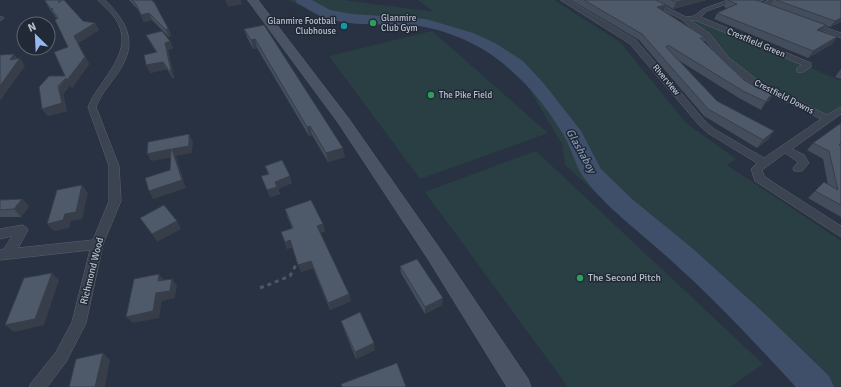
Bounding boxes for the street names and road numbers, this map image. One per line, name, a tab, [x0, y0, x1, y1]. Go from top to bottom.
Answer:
street label: Crestfield Green	[725, 26, 787, 60]
street label: Riverview	[650, 62, 682, 98]
street label: Crestfield Downs	[752, 77, 816, 117]
street label: Richmond Wood	[78, 236, 106, 306]

